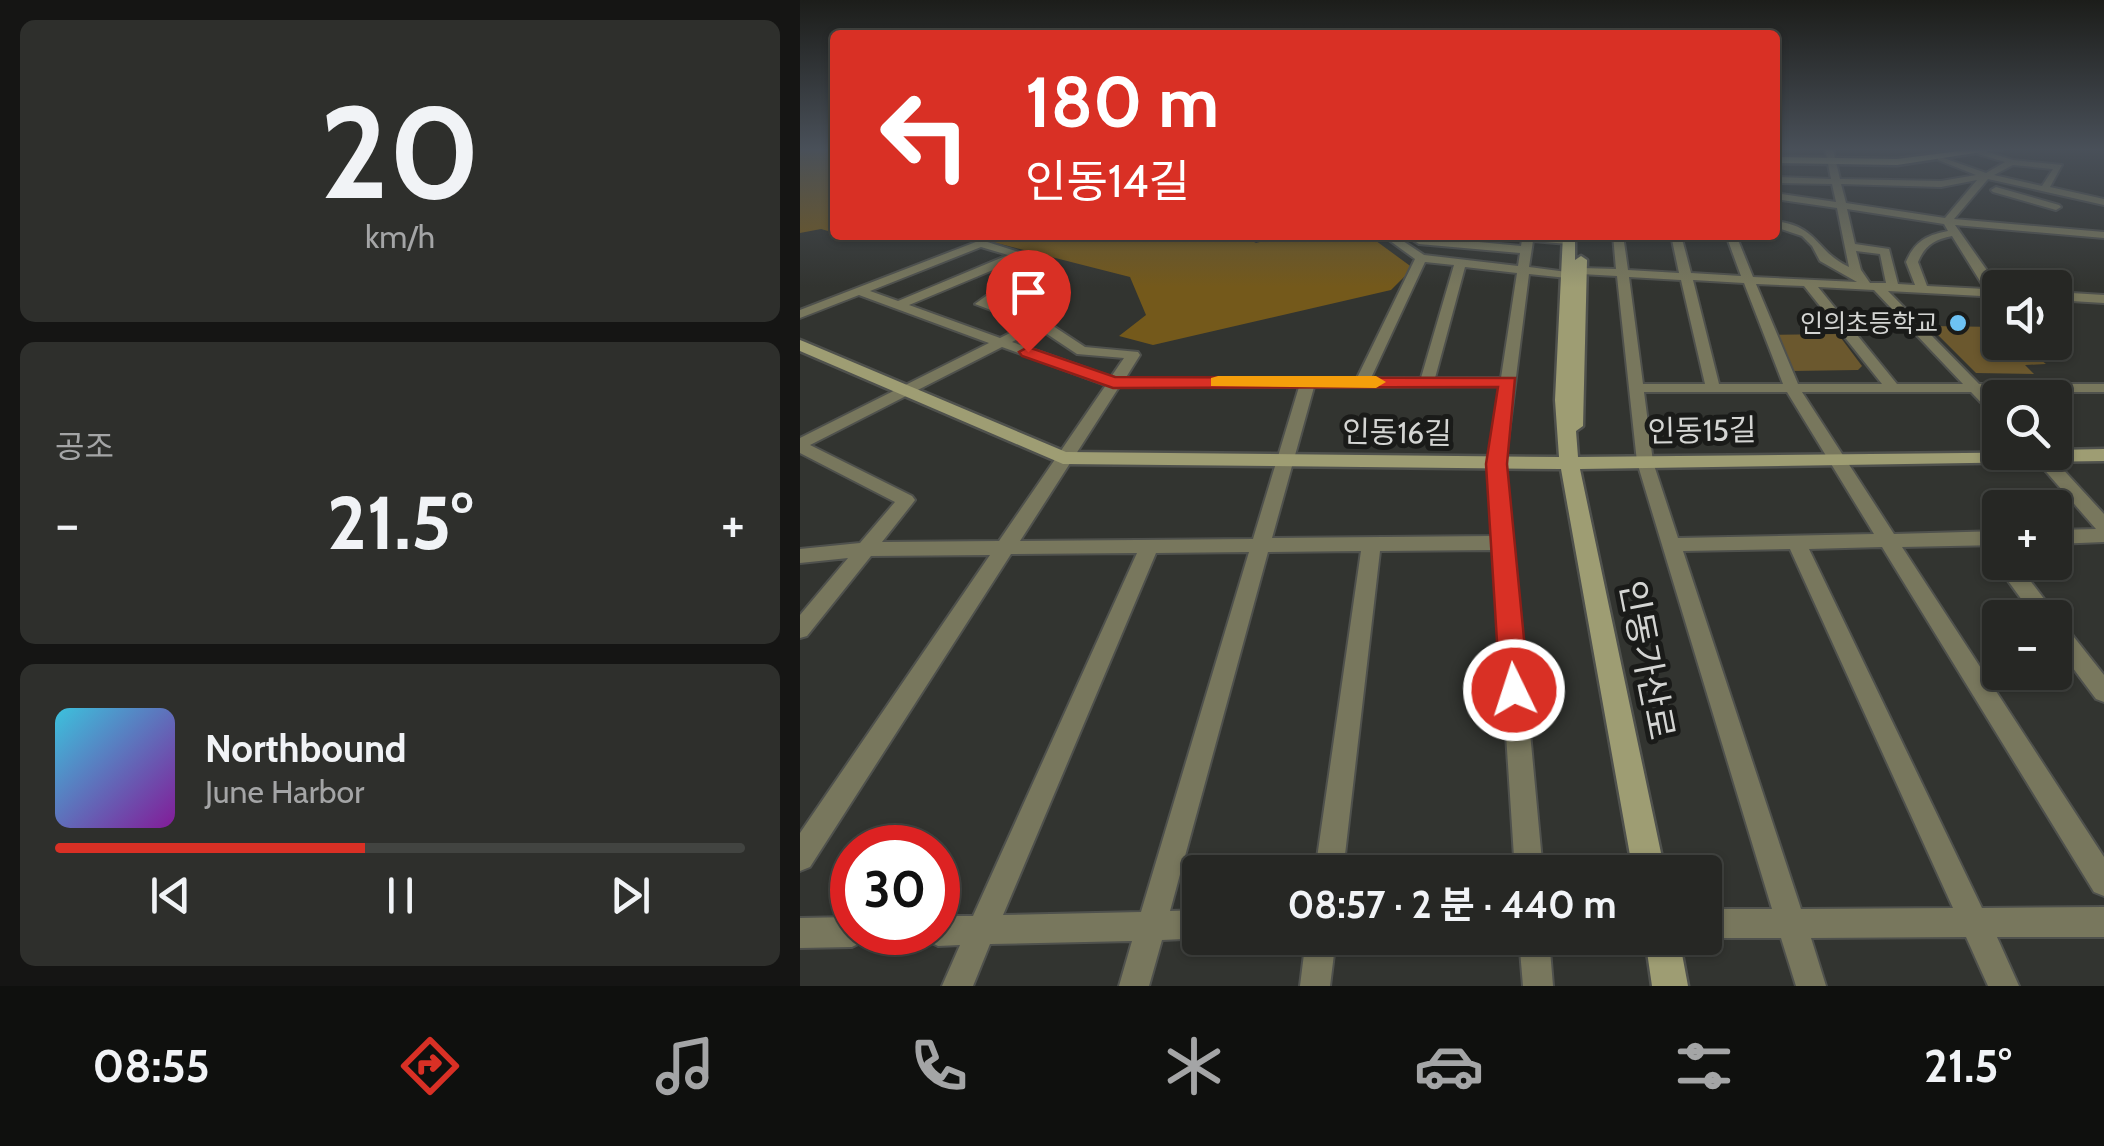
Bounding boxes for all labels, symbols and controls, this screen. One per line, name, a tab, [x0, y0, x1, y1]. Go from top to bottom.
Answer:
text: 180 m	[1025, 59, 1219, 145]
icon: left	[860, 70, 990, 200]
text: 20	[320, 73, 480, 231]
text: 인동14길	[1025, 154, 1190, 208]
text: km/h	[365, 217, 435, 256]
pin	[986, 250, 1071, 353]
icon: arrive	[1001, 265, 1056, 320]
map controls	[1982, 270, 2072, 690]
button: sound	[1982, 270, 2072, 360]
place label: 인의초등학교	[1800, 308, 1938, 338]
marker: 인의초등학교	[1947, 312, 1969, 334]
button: search	[1982, 380, 2072, 470]
street label: 인동15길	[1647, 411, 1757, 450]
street label: 인동16길	[1342, 413, 1452, 452]
text: 공조	[55, 427, 114, 466]
text: 21.5°	[327, 477, 473, 568]
text: −	[55, 490, 79, 557]
text: +	[721, 490, 745, 557]
button: +	[1982, 490, 2072, 580]
street label: 인동가산로	[1611, 577, 1684, 743]
button: −	[1982, 600, 2072, 690]
position arrow	[1462, 638, 1566, 742]
text: Northbound	[205, 725, 407, 772]
text: June Harbor	[205, 772, 364, 811]
speed limit sign: 30	[830, 825, 960, 955]
icon: previous	[143, 868, 198, 923]
icon: pause	[373, 868, 428, 923]
icon: next	[603, 868, 658, 923]
text: 08:57 · 2 분 · 440 m	[1287, 881, 1617, 928]
icon: directions	[395, 1031, 465, 1101]
icon: music	[650, 1031, 720, 1101]
icon: phone	[904, 1031, 974, 1101]
icon: climate	[1159, 1031, 1229, 1101]
icon: car	[1414, 1031, 1484, 1101]
icon: filters	[1669, 1031, 1739, 1101]
text: 08:55	[92, 1039, 210, 1093]
text: 21.5°	[1924, 1039, 2012, 1093]

